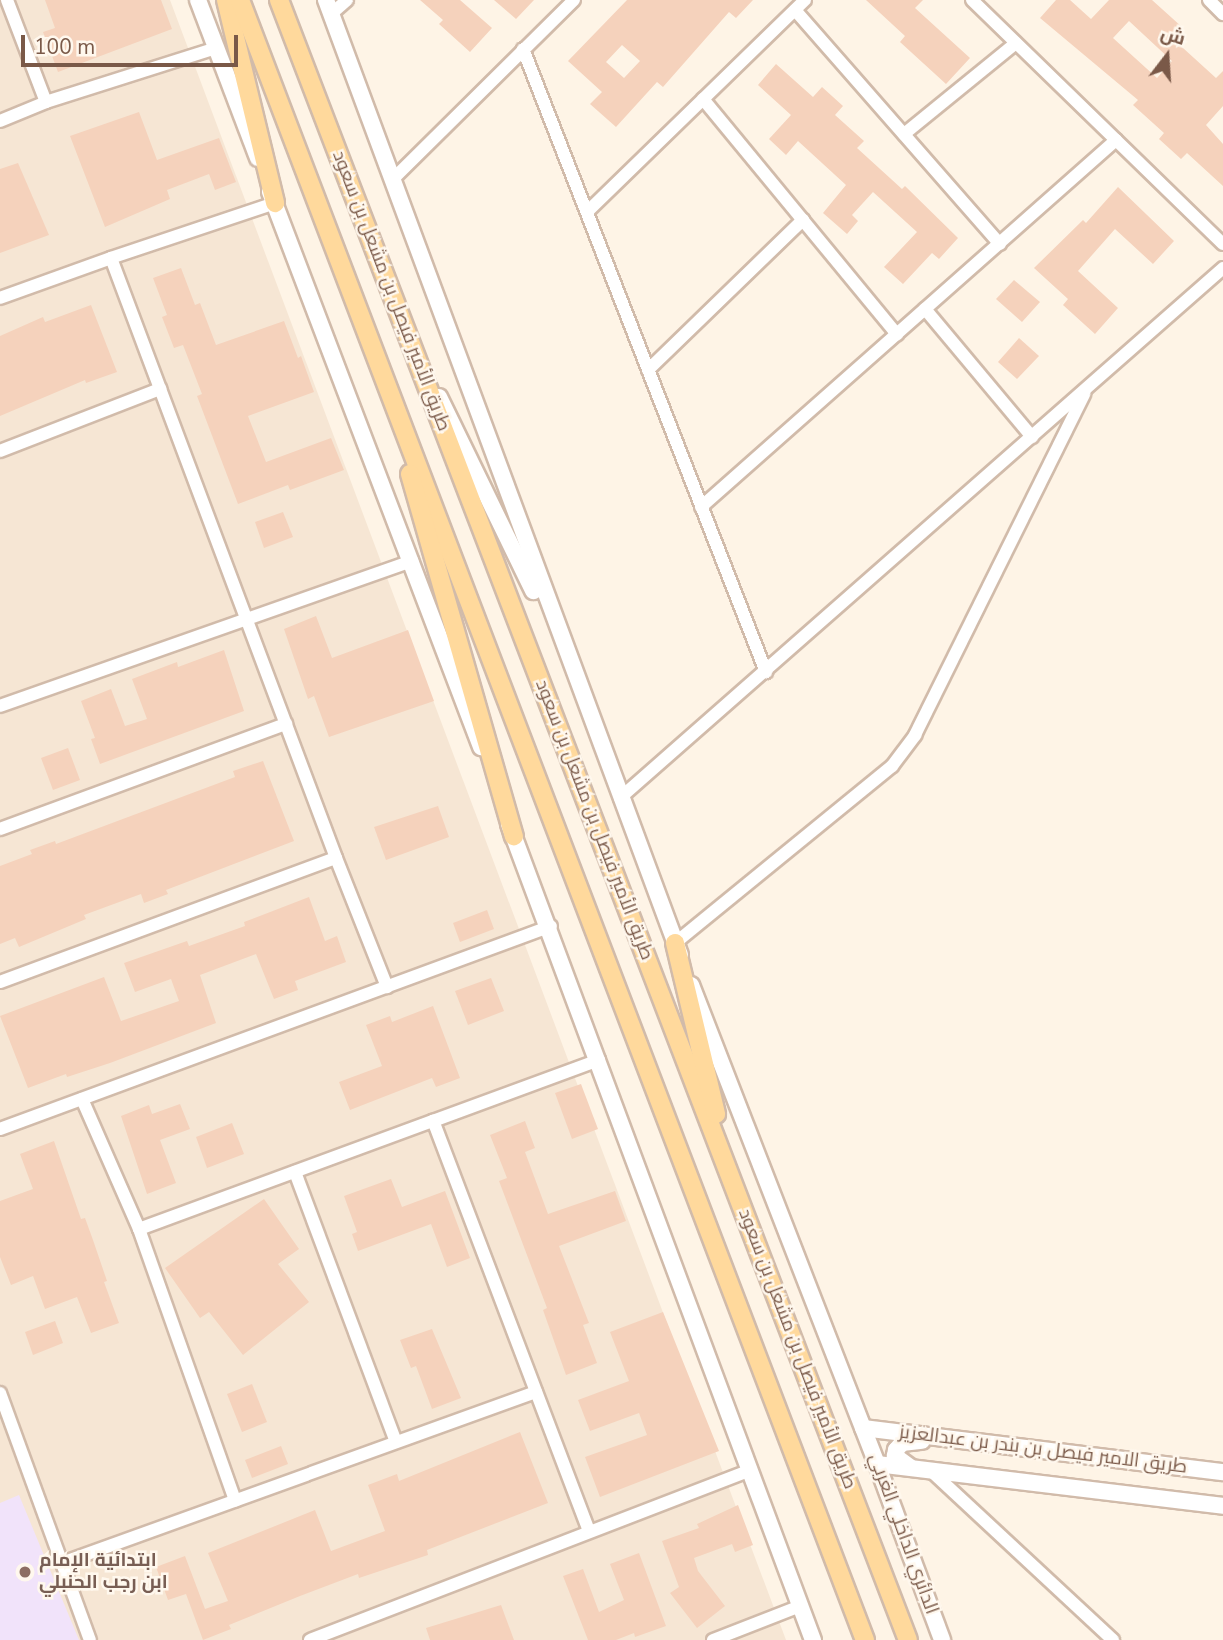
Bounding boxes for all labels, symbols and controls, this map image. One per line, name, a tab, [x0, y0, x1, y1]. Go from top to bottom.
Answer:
text: ش	[1158, 20, 1189, 52]
scale bar	[24, 21, 242, 65]
north arrow	[1132, 21, 1202, 91]
text: 100 m	[34, 33, 95, 61]
street label: طريق الأمير فيصل بن مشعل بن سعود	[327, 147, 455, 435]
street label: طريق الأمير فيصل بن مشعل بن سعود	[530, 676, 658, 964]
street label: طريق الأمير فيصل بن مشعل بن سعود	[733, 1205, 861, 1493]
street label: طريق الامير فيصل بن بندر بن عبدالعزيز	[898, 1421, 1188, 1479]
street label: الدائري الداخلي الغربي	[863, 1451, 943, 1617]
place label: ابتدائية الإمام ابن رجب الحنبلي	[39, 1550, 168, 1594]
marker: ابتدائية الإمام ابن رجب الحنبلي	[17, 1564, 33, 1580]

